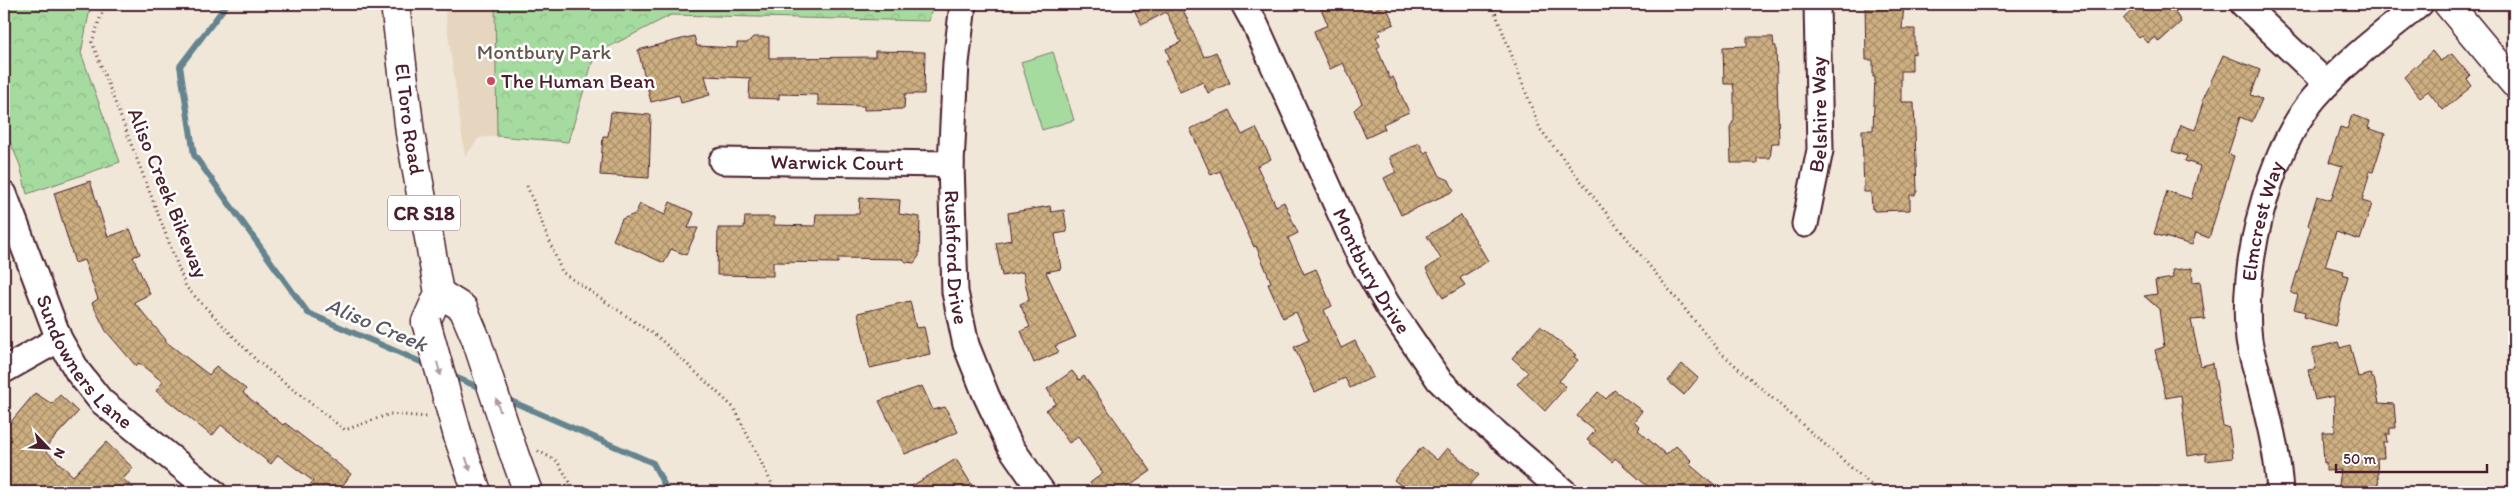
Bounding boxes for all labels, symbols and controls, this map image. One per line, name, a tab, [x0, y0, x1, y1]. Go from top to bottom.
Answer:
park label: Montbury Park	[477, 39, 611, 64]
street label: Belshire Way	[1803, 56, 1832, 175]
street label: El Toro Road	[390, 62, 430, 177]
place label: The Human Bean	[501, 68, 655, 93]
marker: The Human Bean	[485, 75, 497, 87]
street label: Aliso Creek Bikeway	[123, 104, 214, 282]
street label: Warwick Court	[770, 149, 904, 175]
street label: Elmcrest Way	[2236, 157, 2289, 282]
street label: Rushford Drive	[940, 190, 974, 327]
road number: CR S18	[388, 196, 460, 230]
street label: Montbury Drive	[1328, 204, 1417, 338]
street label: Sundowners Lane	[31, 291, 138, 434]
water label: Aliso Creek	[322, 291, 433, 358]
one-way arrow	[436, 362, 444, 377]
one-way arrow	[493, 397, 501, 412]
north arrow	[22, 424, 72, 474]
scale bar	[2336, 441, 2487, 473]
text: N	[50, 445, 69, 461]
text: 50 m	[2343, 450, 2376, 468]
one-way arrow	[464, 457, 472, 472]

